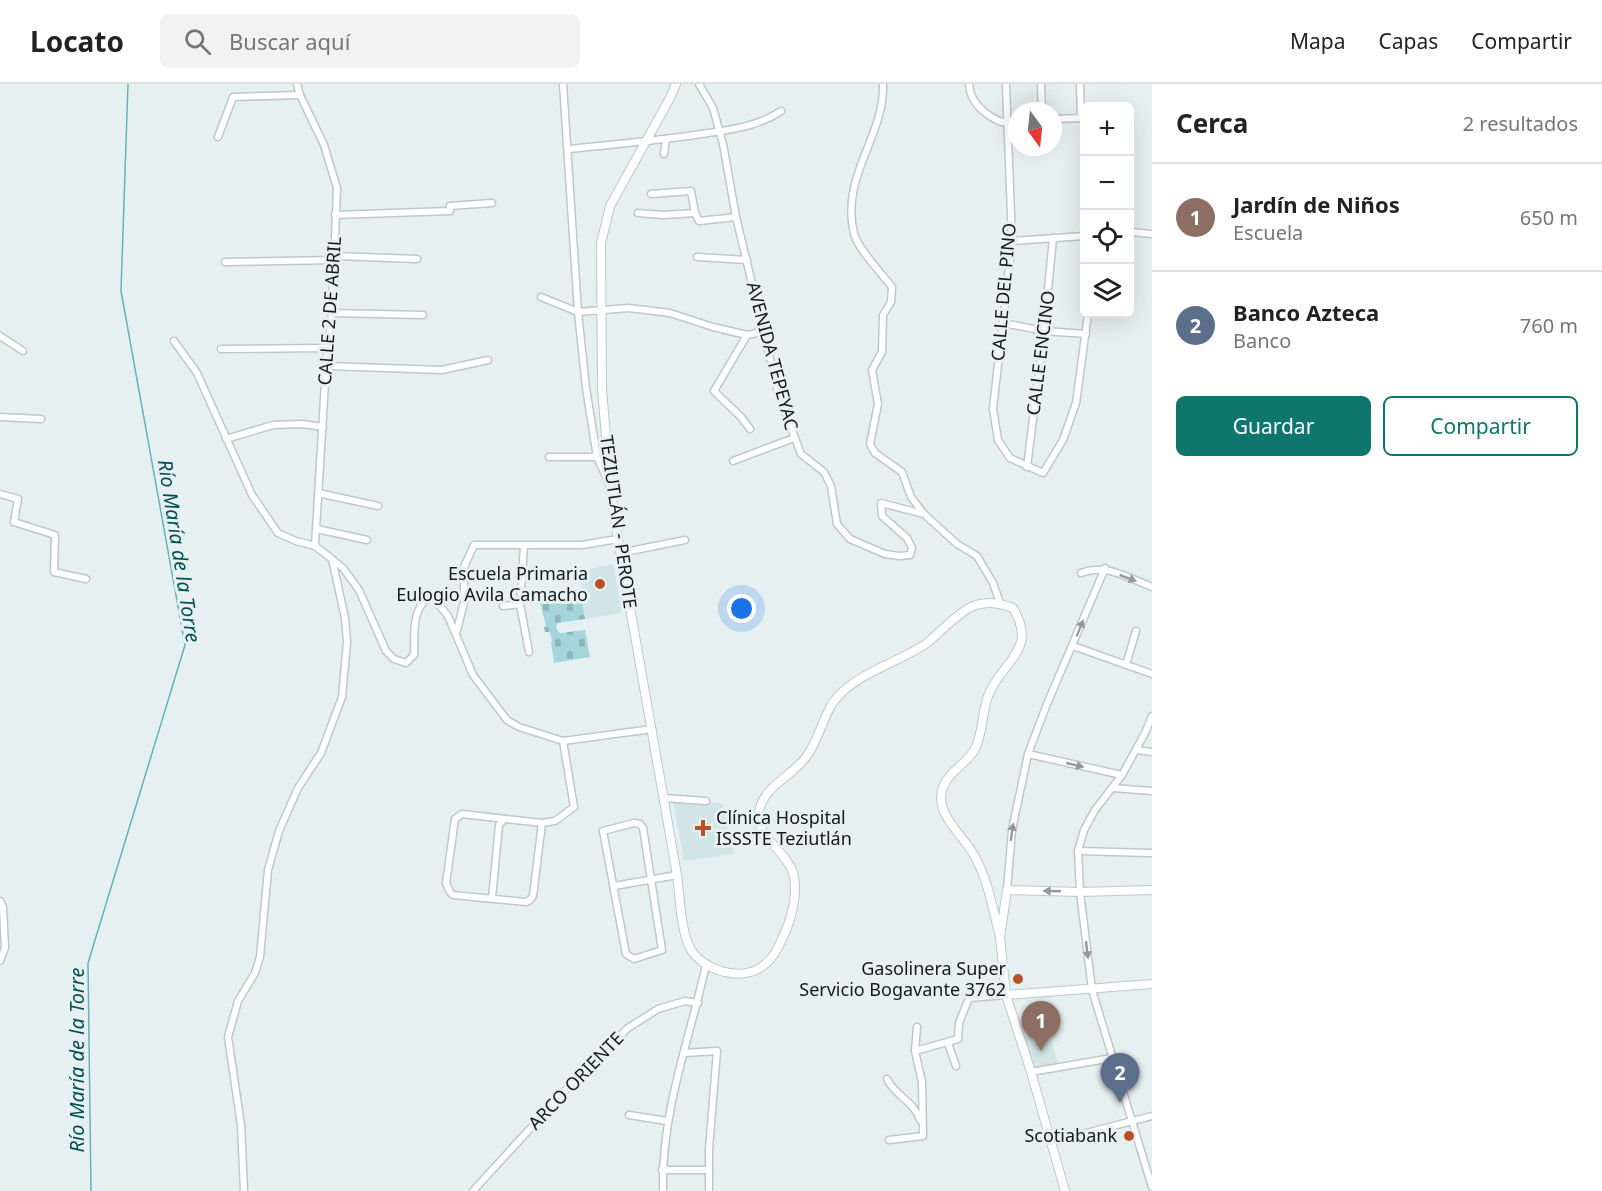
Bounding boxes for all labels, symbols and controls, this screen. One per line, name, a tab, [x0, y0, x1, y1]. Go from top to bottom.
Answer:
search box	[160, 14, 580, 68]
text: Locato	[30, 22, 124, 60]
icon: search	[181, 25, 214, 58]
text: Buscar aquí	[229, 26, 350, 56]
text: Mapa	[1290, 27, 1346, 55]
text: Capas	[1379, 27, 1438, 55]
text: Compartir	[1471, 27, 1572, 55]
north arrow	[1008, 102, 1062, 156]
map controls	[1080, 102, 1134, 318]
button: +	[1080, 102, 1134, 156]
text: Cerca	[1176, 105, 1248, 141]
text: 2 resultados	[1463, 110, 1578, 137]
button: −	[1080, 156, 1134, 210]
text: Jardín de Niños	[1233, 189, 1400, 219]
text: 1	[1190, 204, 1201, 231]
text: 650 m	[1520, 204, 1578, 231]
button: locate	[1080, 210, 1134, 264]
text: Escuela	[1233, 219, 1303, 246]
street label: CALLE DEL PINO	[985, 222, 1021, 362]
street label: CALLE 2 DE ABRIL	[312, 236, 346, 386]
button: layers	[1080, 264, 1134, 318]
street label: AVENIDA TEPEYAC	[742, 279, 804, 433]
street label: CALLE ENCINO	[1020, 289, 1060, 417]
text: Banco Azteca	[1233, 297, 1379, 327]
text: 2	[1190, 312, 1201, 339]
text: 760 m	[1520, 312, 1578, 339]
text: Banco	[1233, 327, 1291, 354]
button: Guardar	[1176, 396, 1371, 456]
button: Compartir	[1383, 396, 1578, 456]
street label: TEZIUTLÁN - PEROTE	[595, 434, 643, 610]
water label: Río María de la Torre	[152, 458, 207, 644]
place label: Escuela Primaria Eulogio Avila Camacho	[396, 561, 588, 606]
one-way arrow	[1120, 573, 1138, 583]
marker: Escuela Primaria Eulogio Avila Camacho	[593, 577, 607, 591]
your location	[727, 594, 756, 623]
one-way arrow	[1076, 619, 1086, 637]
one-way arrow	[1065, 761, 1084, 770]
place label: Clínica Hospital ISSSTE Teziutlán	[716, 805, 852, 850]
marker: Clínica Hospital ISSSTE Teziutlán	[694, 819, 712, 837]
one-way arrow	[1008, 822, 1017, 841]
one-way arrow	[1042, 886, 1061, 896]
one-way arrow	[1082, 940, 1091, 959]
place label: Gasolinera Super Servicio Bogavante 3762	[799, 956, 1007, 1001]
water label: Río María de la Torre	[63, 968, 90, 1152]
marker: Gasolinera Super Servicio Bogavante 3762	[1011, 972, 1025, 986]
pin: 1	[1022, 1002, 1060, 1051]
street label: ARCO ORIENTE	[522, 1026, 628, 1135]
pin: 2	[1100, 1054, 1140, 1103]
place label: Scotiabank	[1024, 1123, 1117, 1147]
marker: Scotiabank	[1122, 1129, 1136, 1143]

